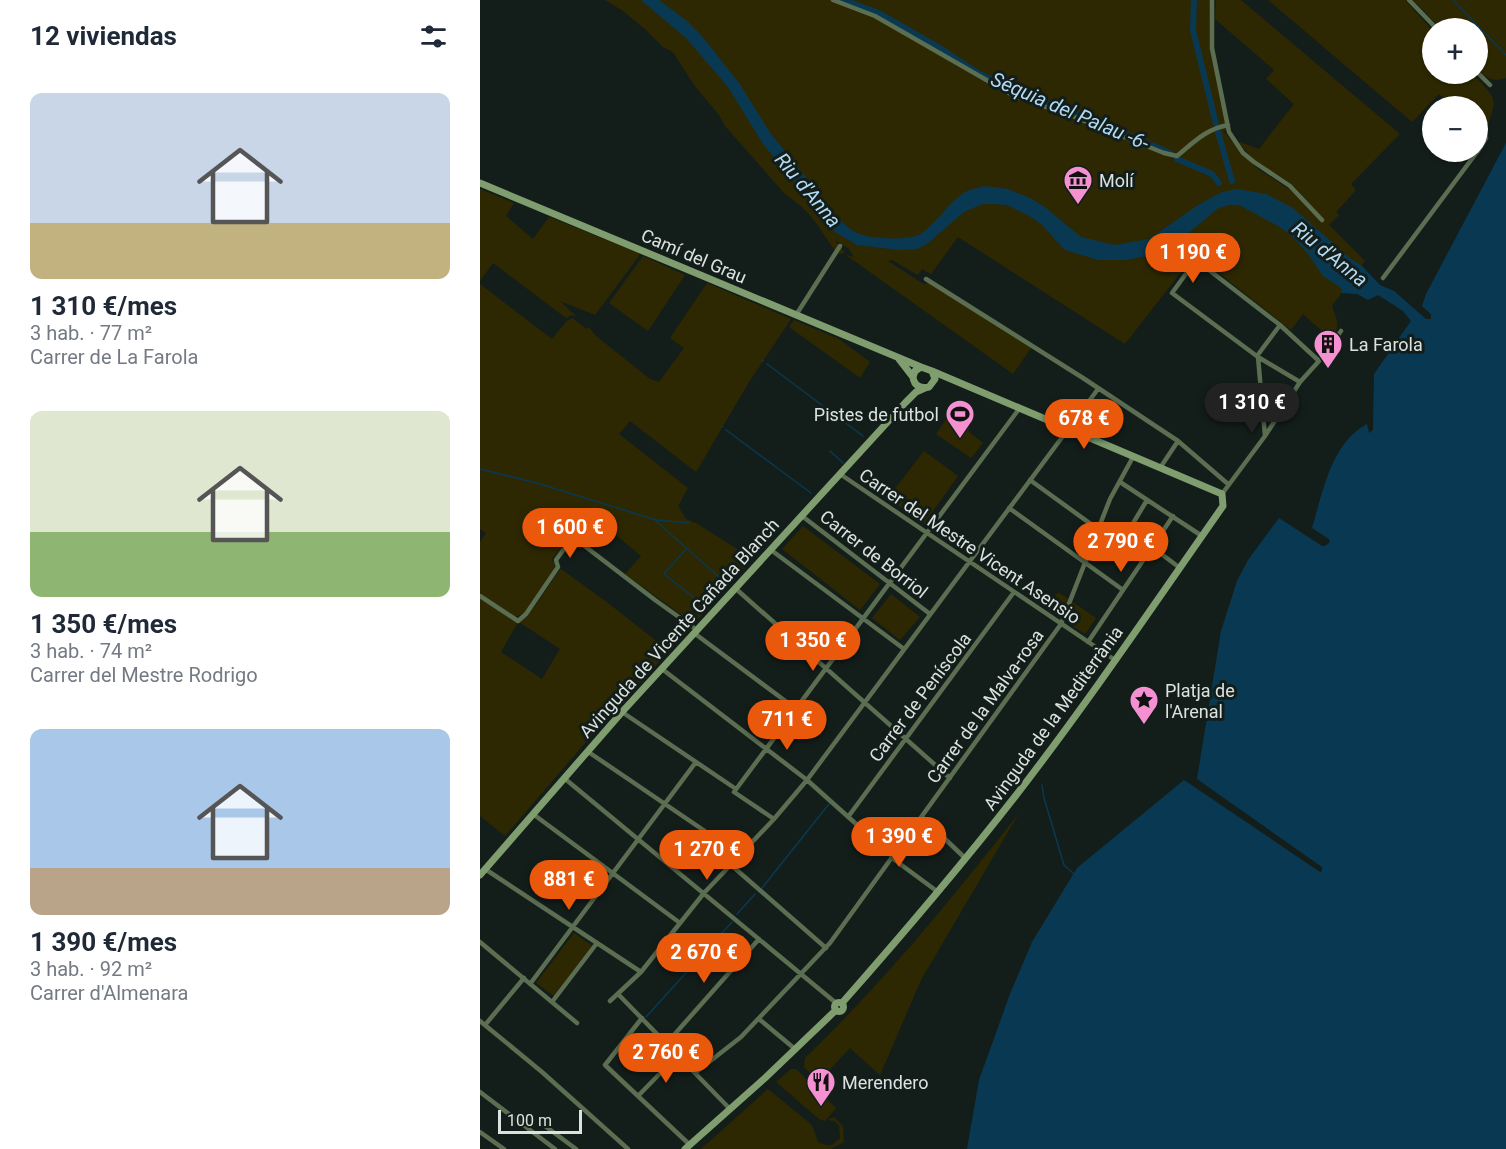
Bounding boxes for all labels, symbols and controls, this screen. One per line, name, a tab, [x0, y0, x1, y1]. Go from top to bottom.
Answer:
map controls	[1422, 18, 1488, 162]
button: +	[1422, 18, 1488, 84]
icon: filters	[417, 20, 450, 53]
text: 12 viviendas	[30, 21, 177, 51]
water label: Séquia del Palau -6-	[987, 67, 1153, 155]
button: −	[1422, 96, 1488, 162]
icon: home	[186, 132, 294, 240]
water label: Riu d'Anna	[770, 148, 846, 232]
museum icon: Molí	[1062, 164, 1094, 206]
place label: Molí	[1099, 170, 1134, 191]
water label: Riu d'Anna	[1287, 216, 1373, 292]
street label: Camí del Grau	[638, 224, 750, 288]
pin: 1 190 €	[1138, 233, 1248, 284]
text: 1 190 €	[1159, 240, 1227, 264]
text: 1 310 €/mes	[30, 291, 177, 321]
text: 3 hab. · 77 m²	[30, 321, 152, 345]
building icon: La Farola	[1312, 328, 1344, 370]
place label: La Farola	[1349, 334, 1423, 355]
text: Carrer de La Farola	[30, 345, 198, 369]
pin: 1 310 €	[1197, 383, 1307, 434]
text: 1 310 €	[1218, 390, 1286, 414]
sports icon: Pistes de futbol	[944, 398, 976, 440]
pin: 678 €	[1042, 399, 1126, 450]
place label: Pistes de futbol	[814, 404, 939, 425]
text: 678 €	[1059, 406, 1109, 430]
icon: home	[186, 450, 294, 558]
street label: Carrer del Mestre Vicent Asensio	[855, 464, 1085, 628]
street label: Carrer de Borriol	[816, 506, 932, 602]
pin: 1 600 €	[515, 508, 625, 559]
street label: Avinguda de Vicente Cañada Blanch	[575, 514, 783, 742]
text: 1 600 €	[536, 515, 604, 539]
pin: 2 790 €	[1066, 522, 1176, 573]
text: 2 790 €	[1087, 529, 1155, 553]
text: 1 350 €/mes	[30, 609, 177, 639]
pin: 1 350 €	[758, 621, 868, 672]
street label: Avinguda de la Mediterrània	[979, 622, 1127, 814]
street label: Carrer de la Malva-rosa	[922, 625, 1048, 787]
text: 1 350 €	[779, 628, 847, 652]
street label: Carrer de Peníscola	[865, 628, 975, 766]
text: 3 hab. · 74 m²	[30, 639, 152, 663]
text: Carrer del Mestre Rodrigo	[30, 663, 258, 687]
place label: Platja de l'Arenal	[1165, 680, 1235, 722]
place icon: Platja de l'Arenal	[1128, 684, 1160, 726]
pin: 711 €	[745, 700, 829, 751]
text: 711 €	[762, 707, 812, 731]
icon: home	[186, 768, 294, 876]
pin: 1 390 €	[844, 817, 954, 868]
text: 1 390 €	[865, 824, 933, 848]
pin: 1 270 €	[652, 830, 762, 881]
text: 1 270 €	[673, 837, 741, 861]
pin: 881 €	[527, 860, 611, 911]
text: 881 €	[544, 867, 594, 891]
text: 1 390 €/mes	[30, 927, 177, 957]
pin: 2 670 €	[649, 933, 759, 984]
text: 2 670 €	[670, 940, 738, 964]
text: 3 hab. · 92 m²	[30, 957, 152, 981]
text: Carrer d'Almenara	[30, 981, 188, 1005]
pin: 2 760 €	[611, 1033, 721, 1084]
text: 2 760 €	[632, 1040, 700, 1064]
restaurant icon: Merendero	[805, 1066, 837, 1108]
place label: Merendero	[842, 1072, 929, 1093]
scale bar	[498, 1107, 582, 1134]
text: 100 m	[507, 1111, 552, 1130]

